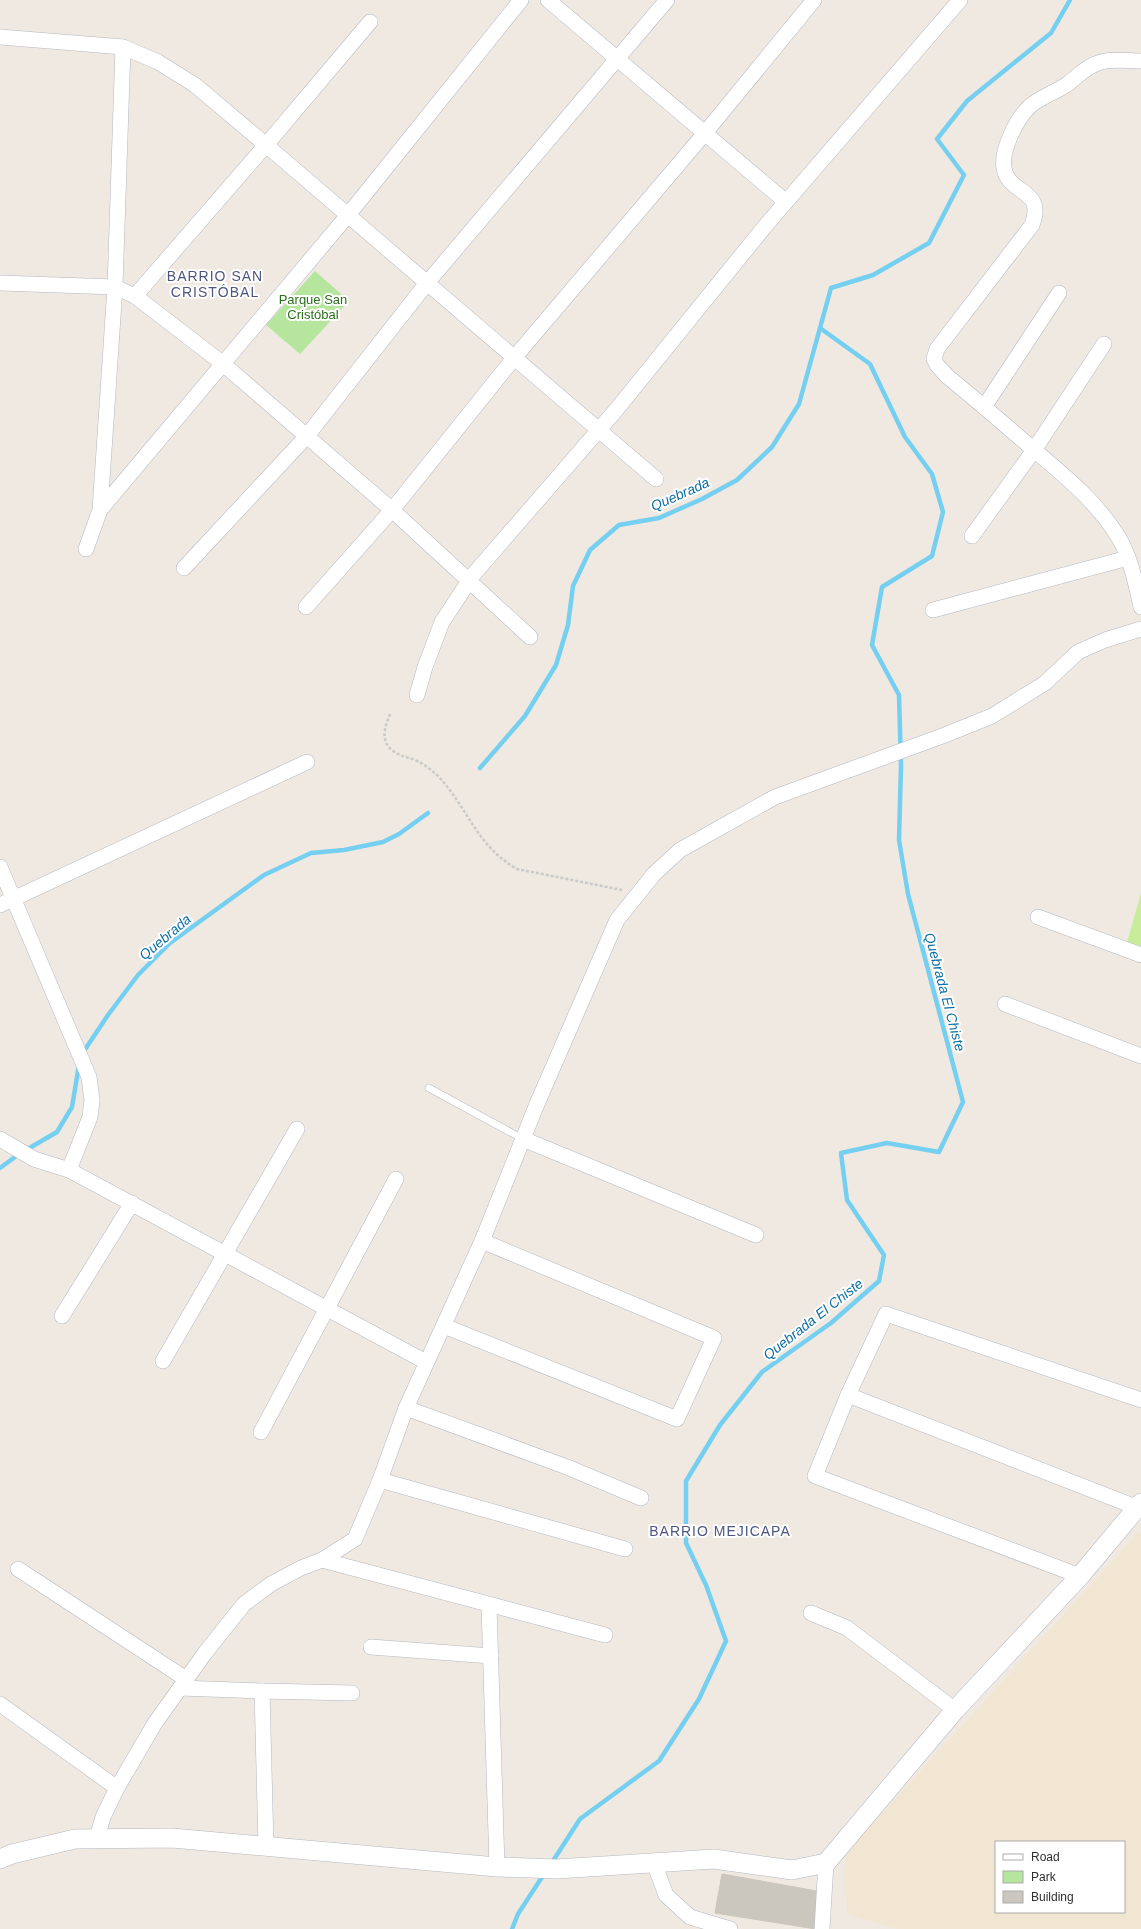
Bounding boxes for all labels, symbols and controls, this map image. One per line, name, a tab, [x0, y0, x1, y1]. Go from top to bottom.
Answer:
district label: BARRIO SAN CRISTÓBAL	[167, 268, 263, 300]
park label: Parque San Cristóbal	[279, 292, 347, 322]
water label: Quebrada	[648, 474, 712, 514]
water label: Quebrada	[136, 911, 194, 963]
water label: Quebrada El Chiste	[921, 931, 969, 1053]
water label: Quebrada El Chiste	[760, 1275, 866, 1363]
district label: BARRIO MEJICAPA	[649, 1523, 791, 1539]
legend	[995, 1841, 1125, 1913]
text: Road	[1031, 1850, 1060, 1864]
text: Park	[1031, 1870, 1057, 1884]
text: Building	[1031, 1890, 1074, 1904]

